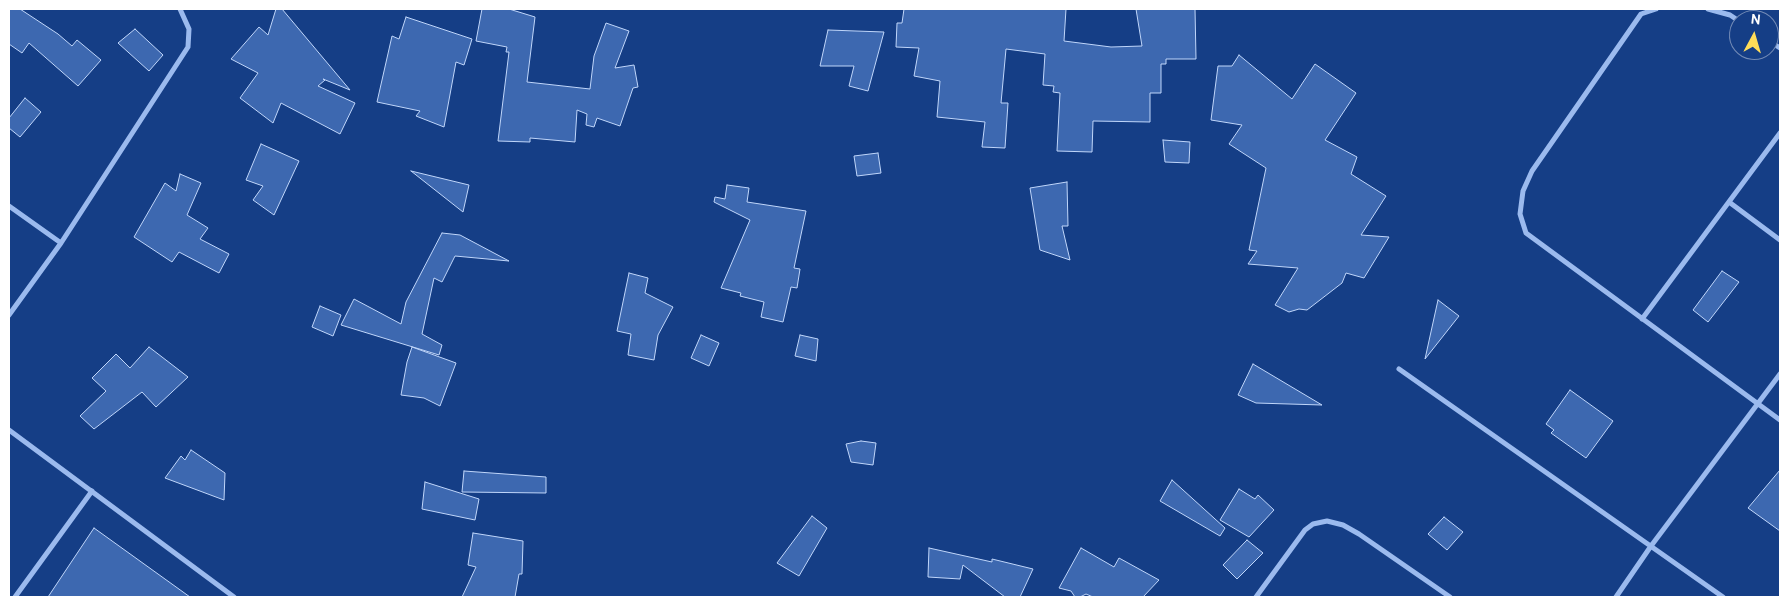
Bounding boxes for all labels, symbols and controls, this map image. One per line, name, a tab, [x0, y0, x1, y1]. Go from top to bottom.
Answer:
north arrow	[1729, 10, 1779, 60]
text: N	[1750, 12, 1761, 30]

